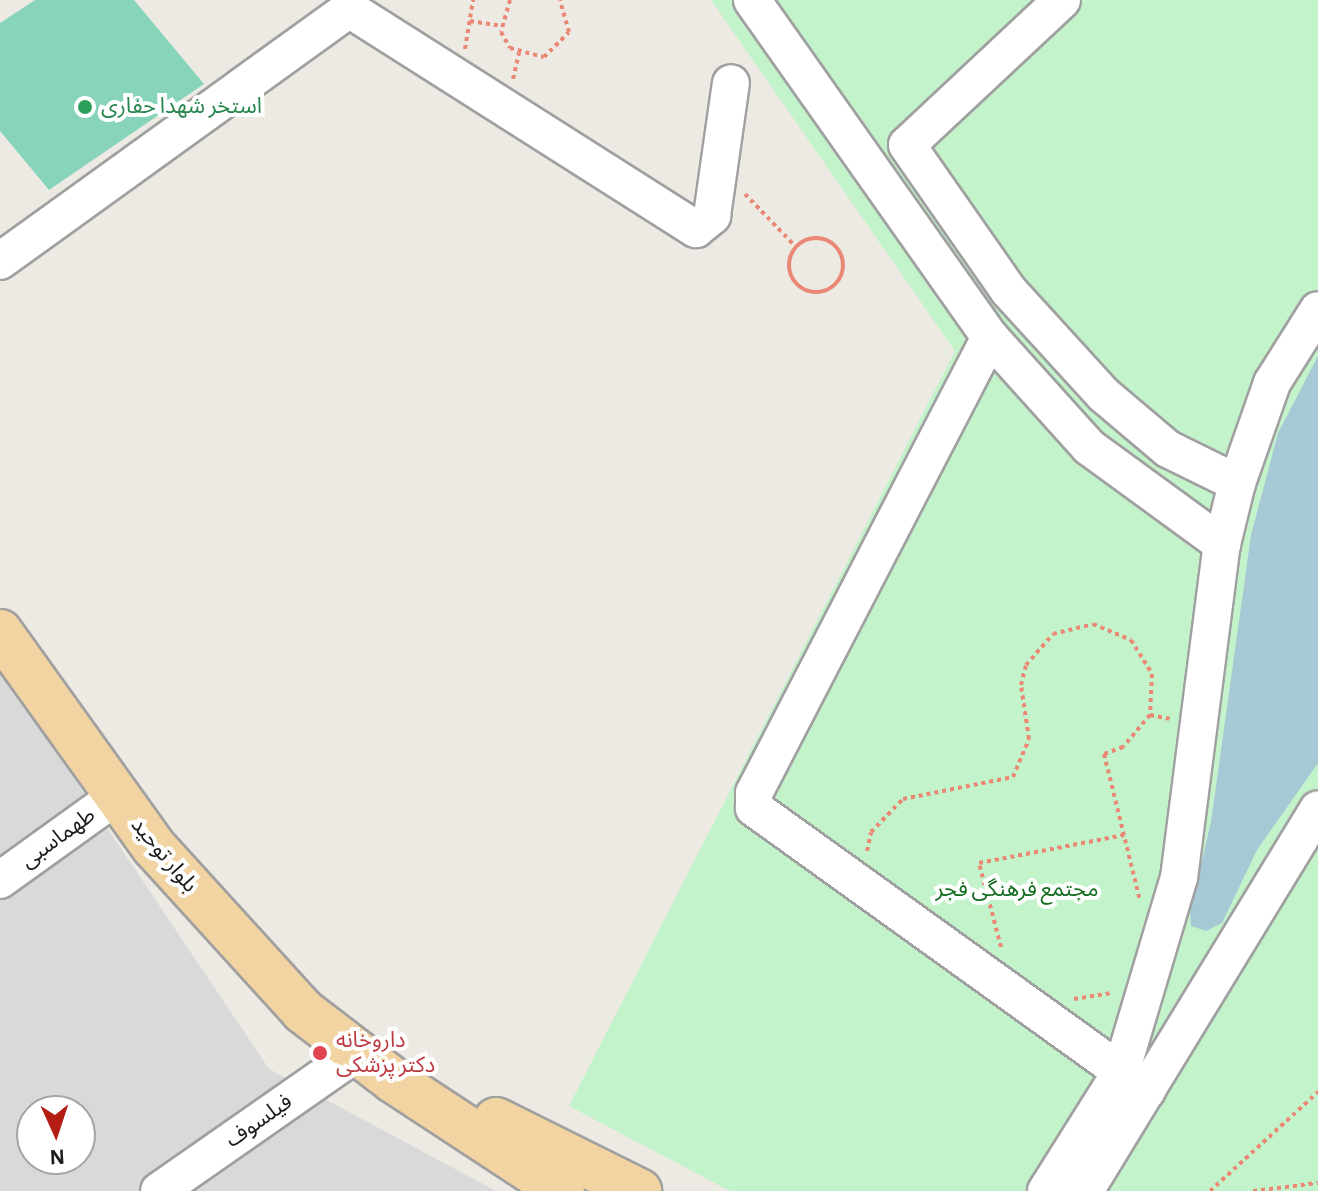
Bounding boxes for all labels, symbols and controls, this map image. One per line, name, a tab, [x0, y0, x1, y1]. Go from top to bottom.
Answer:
place label: استخر شهدا حفاری	[101, 94, 262, 120]
marker: استخر شهدا حفاری	[76, 98, 94, 116]
street label: طهماسبی	[15, 802, 101, 874]
street label: بلوار توحید	[125, 812, 203, 898]
park label: مجتمع فرهنگی فجر	[935, 877, 1099, 903]
place label: داروخانه دکتر پزشکی	[336, 1027, 435, 1078]
marker: داروخانه دکتر پزشکی	[311, 1044, 329, 1062]
street label: فیلسوف	[221, 1089, 297, 1153]
north arrow	[16, 1095, 96, 1175]
text: N	[49, 1146, 65, 1168]

